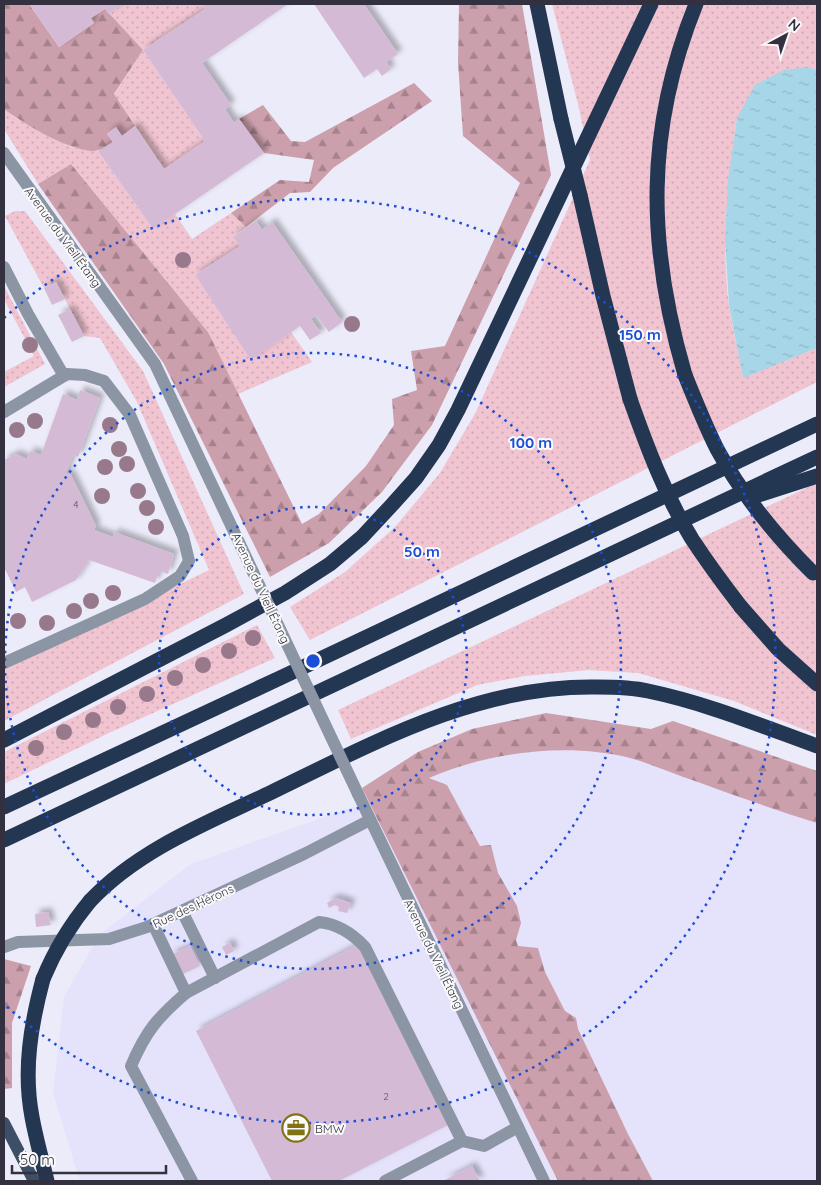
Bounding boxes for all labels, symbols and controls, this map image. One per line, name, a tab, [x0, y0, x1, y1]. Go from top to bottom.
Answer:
north arrow	[761, 10, 811, 60]
text: N	[785, 15, 804, 35]
street label: Avenue du Vieil Étang	[22, 184, 104, 290]
text: 150 m	[619, 325, 661, 344]
text: 100 m	[510, 433, 552, 452]
house number: 4	[73, 498, 79, 511]
street label: Avenue du Vieil Étang	[229, 530, 293, 646]
text: 50 m	[404, 542, 440, 561]
centre of rings	[304, 652, 322, 670]
street label: Rue des Hérons	[150, 881, 236, 931]
street label: Avenue du Vieil Étang	[401, 897, 467, 1011]
house number: 2	[383, 1090, 389, 1103]
office icon: BMW	[281, 1113, 311, 1143]
place label: BMW	[315, 1121, 345, 1136]
scale bar	[12, 1142, 166, 1174]
text: 50 m	[20, 1150, 55, 1169]

